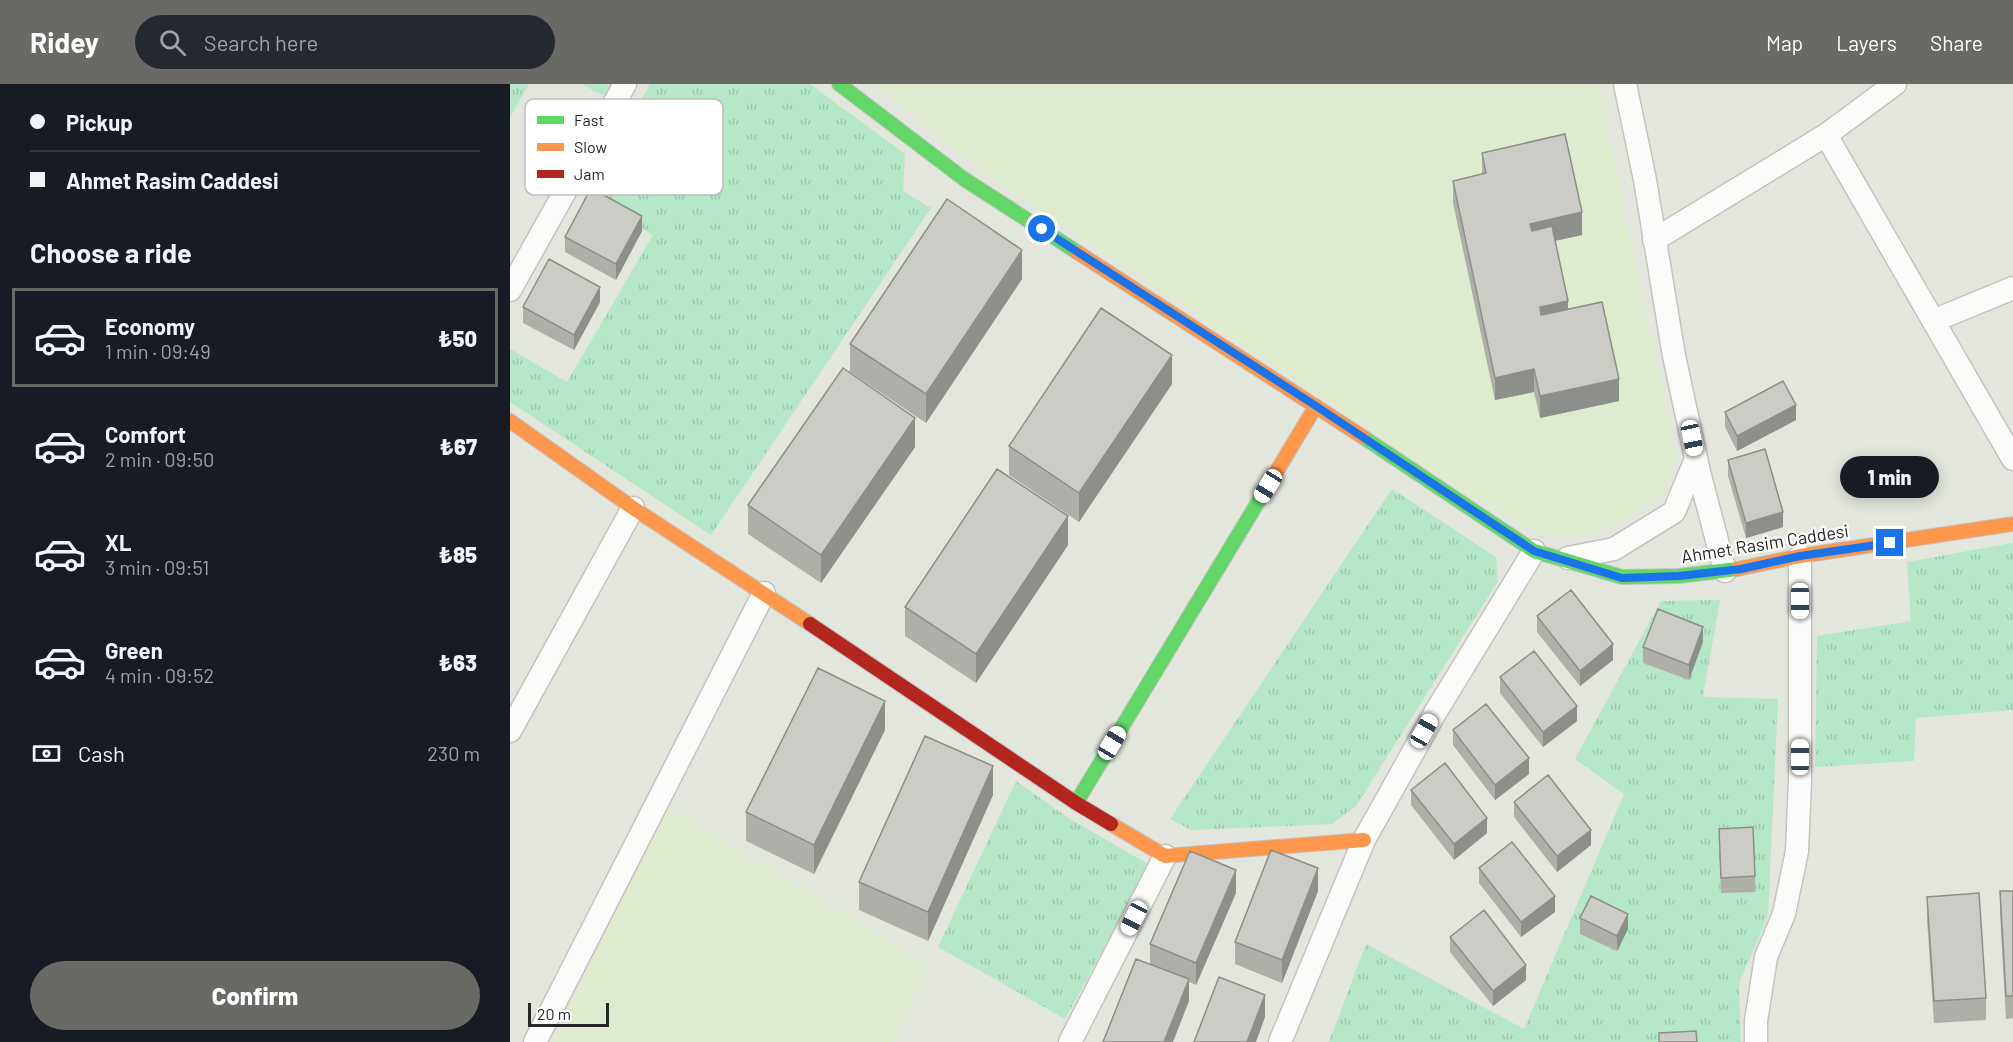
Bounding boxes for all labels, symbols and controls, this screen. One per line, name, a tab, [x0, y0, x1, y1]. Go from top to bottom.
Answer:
search box	[135, 15, 555, 69]
text: Ridey	[30, 25, 99, 59]
icon: search	[156, 26, 189, 59]
text: Search here	[204, 29, 318, 55]
text: Map	[1766, 30, 1803, 55]
text: Layers	[1836, 30, 1897, 55]
text: Share	[1930, 30, 1983, 55]
legend	[525, 99, 723, 195]
text: Pickup	[66, 109, 133, 135]
text: Fast	[574, 110, 604, 129]
text: Slow	[574, 137, 607, 156]
text: Jam	[574, 164, 605, 183]
text: Ahmet Rasim Caddesi	[66, 167, 279, 193]
route start	[1028, 215, 1055, 242]
text: Choose a ride	[30, 236, 192, 268]
icon: car	[33, 311, 87, 365]
text: Economy	[105, 313, 195, 339]
text: ₺50	[438, 325, 477, 351]
text: 1 min · 09:49	[105, 339, 211, 363]
icon: car	[33, 419, 87, 473]
car	[1679, 419, 1705, 457]
text: Comfort	[105, 421, 186, 447]
text: ₺67	[440, 433, 477, 459]
text: 2 min · 09:50	[105, 447, 214, 471]
callout: 1 min	[1840, 456, 1940, 498]
text: 1 min	[1868, 465, 1911, 489]
car	[1251, 466, 1285, 506]
street label: Ahmet Rasim Caddesi	[1680, 519, 1850, 567]
icon: car	[33, 527, 87, 581]
text: XL	[105, 529, 131, 555]
route end	[1876, 529, 1903, 556]
text: ₺85	[439, 541, 477, 567]
text: 3 min · 09:51	[105, 555, 209, 579]
car	[1791, 583, 1809, 619]
icon: car	[33, 635, 87, 689]
text: Green	[105, 637, 163, 663]
text: ₺63	[439, 649, 477, 675]
text: 4 min · 09:52	[105, 663, 214, 687]
car	[1407, 711, 1441, 751]
car	[1095, 723, 1129, 763]
icon: cash	[30, 737, 63, 770]
car	[1791, 739, 1809, 775]
text: Cash	[78, 740, 125, 766]
text: 230 m	[427, 741, 480, 765]
car	[1118, 898, 1150, 938]
button: Confirm	[30, 961, 480, 1030]
scale bar	[528, 1000, 609, 1028]
text: 20 m	[537, 1004, 571, 1023]

